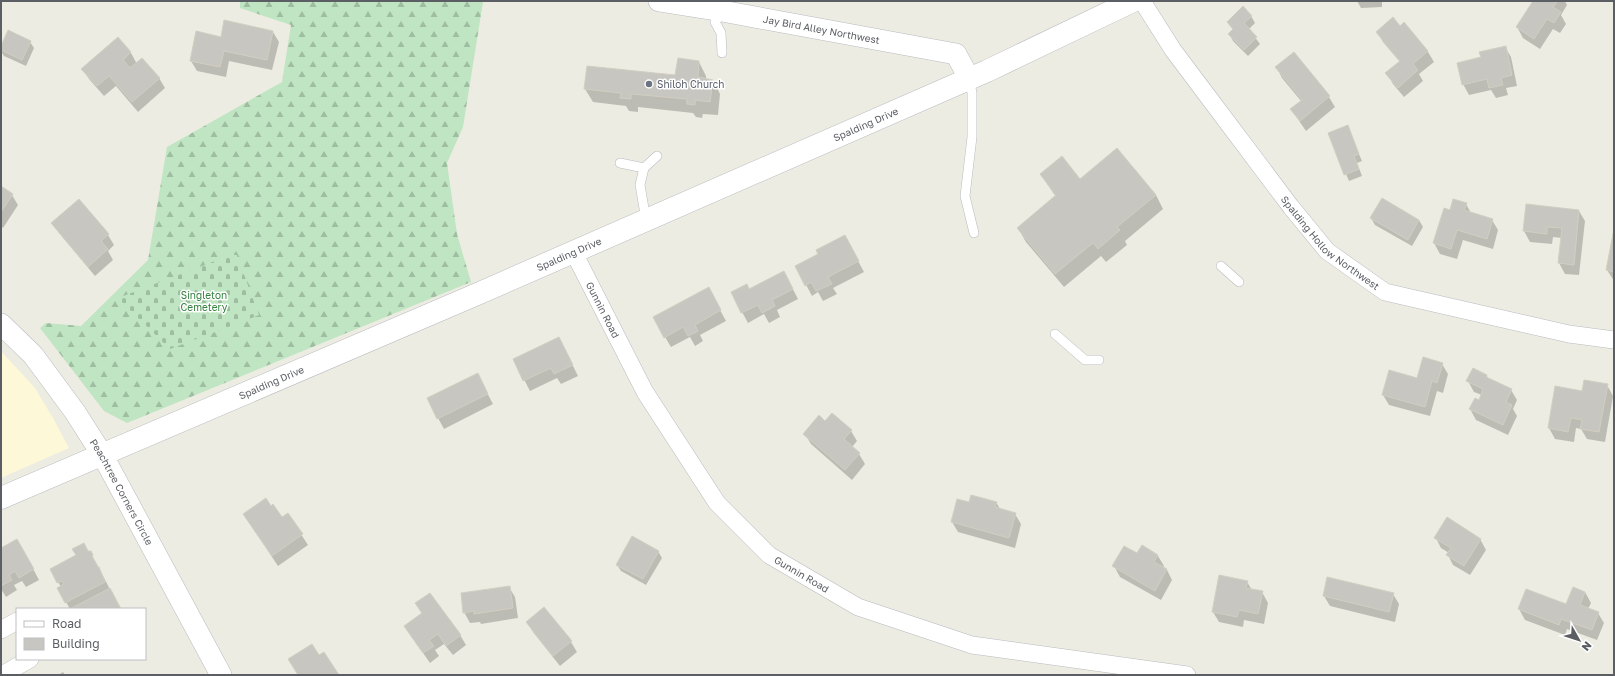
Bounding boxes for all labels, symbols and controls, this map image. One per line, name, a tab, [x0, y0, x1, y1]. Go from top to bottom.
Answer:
street label: Jay Bird Alley Northwest	[762, 13, 881, 46]
place label: Shiloh Church	[657, 78, 724, 90]
marker: Shiloh Church	[644, 79, 654, 89]
street label: Spalding Drive	[831, 105, 900, 144]
street label: Spalding Hollow Northwest	[1279, 193, 1382, 292]
street label: Spalding Drive	[534, 234, 603, 273]
street label: Gunnin Road	[584, 280, 622, 340]
park label: Singleton Cemetery	[181, 289, 228, 313]
street label: Spalding Drive	[237, 363, 306, 402]
street label: Peachtree Corners Circle	[88, 437, 156, 547]
street label: Gunnin Road	[772, 553, 831, 595]
legend	[16, 608, 146, 660]
text: Road	[52, 616, 81, 631]
north arrow	[1559, 620, 1599, 660]
text: Building	[52, 636, 100, 651]
text: N	[1579, 639, 1595, 654]

